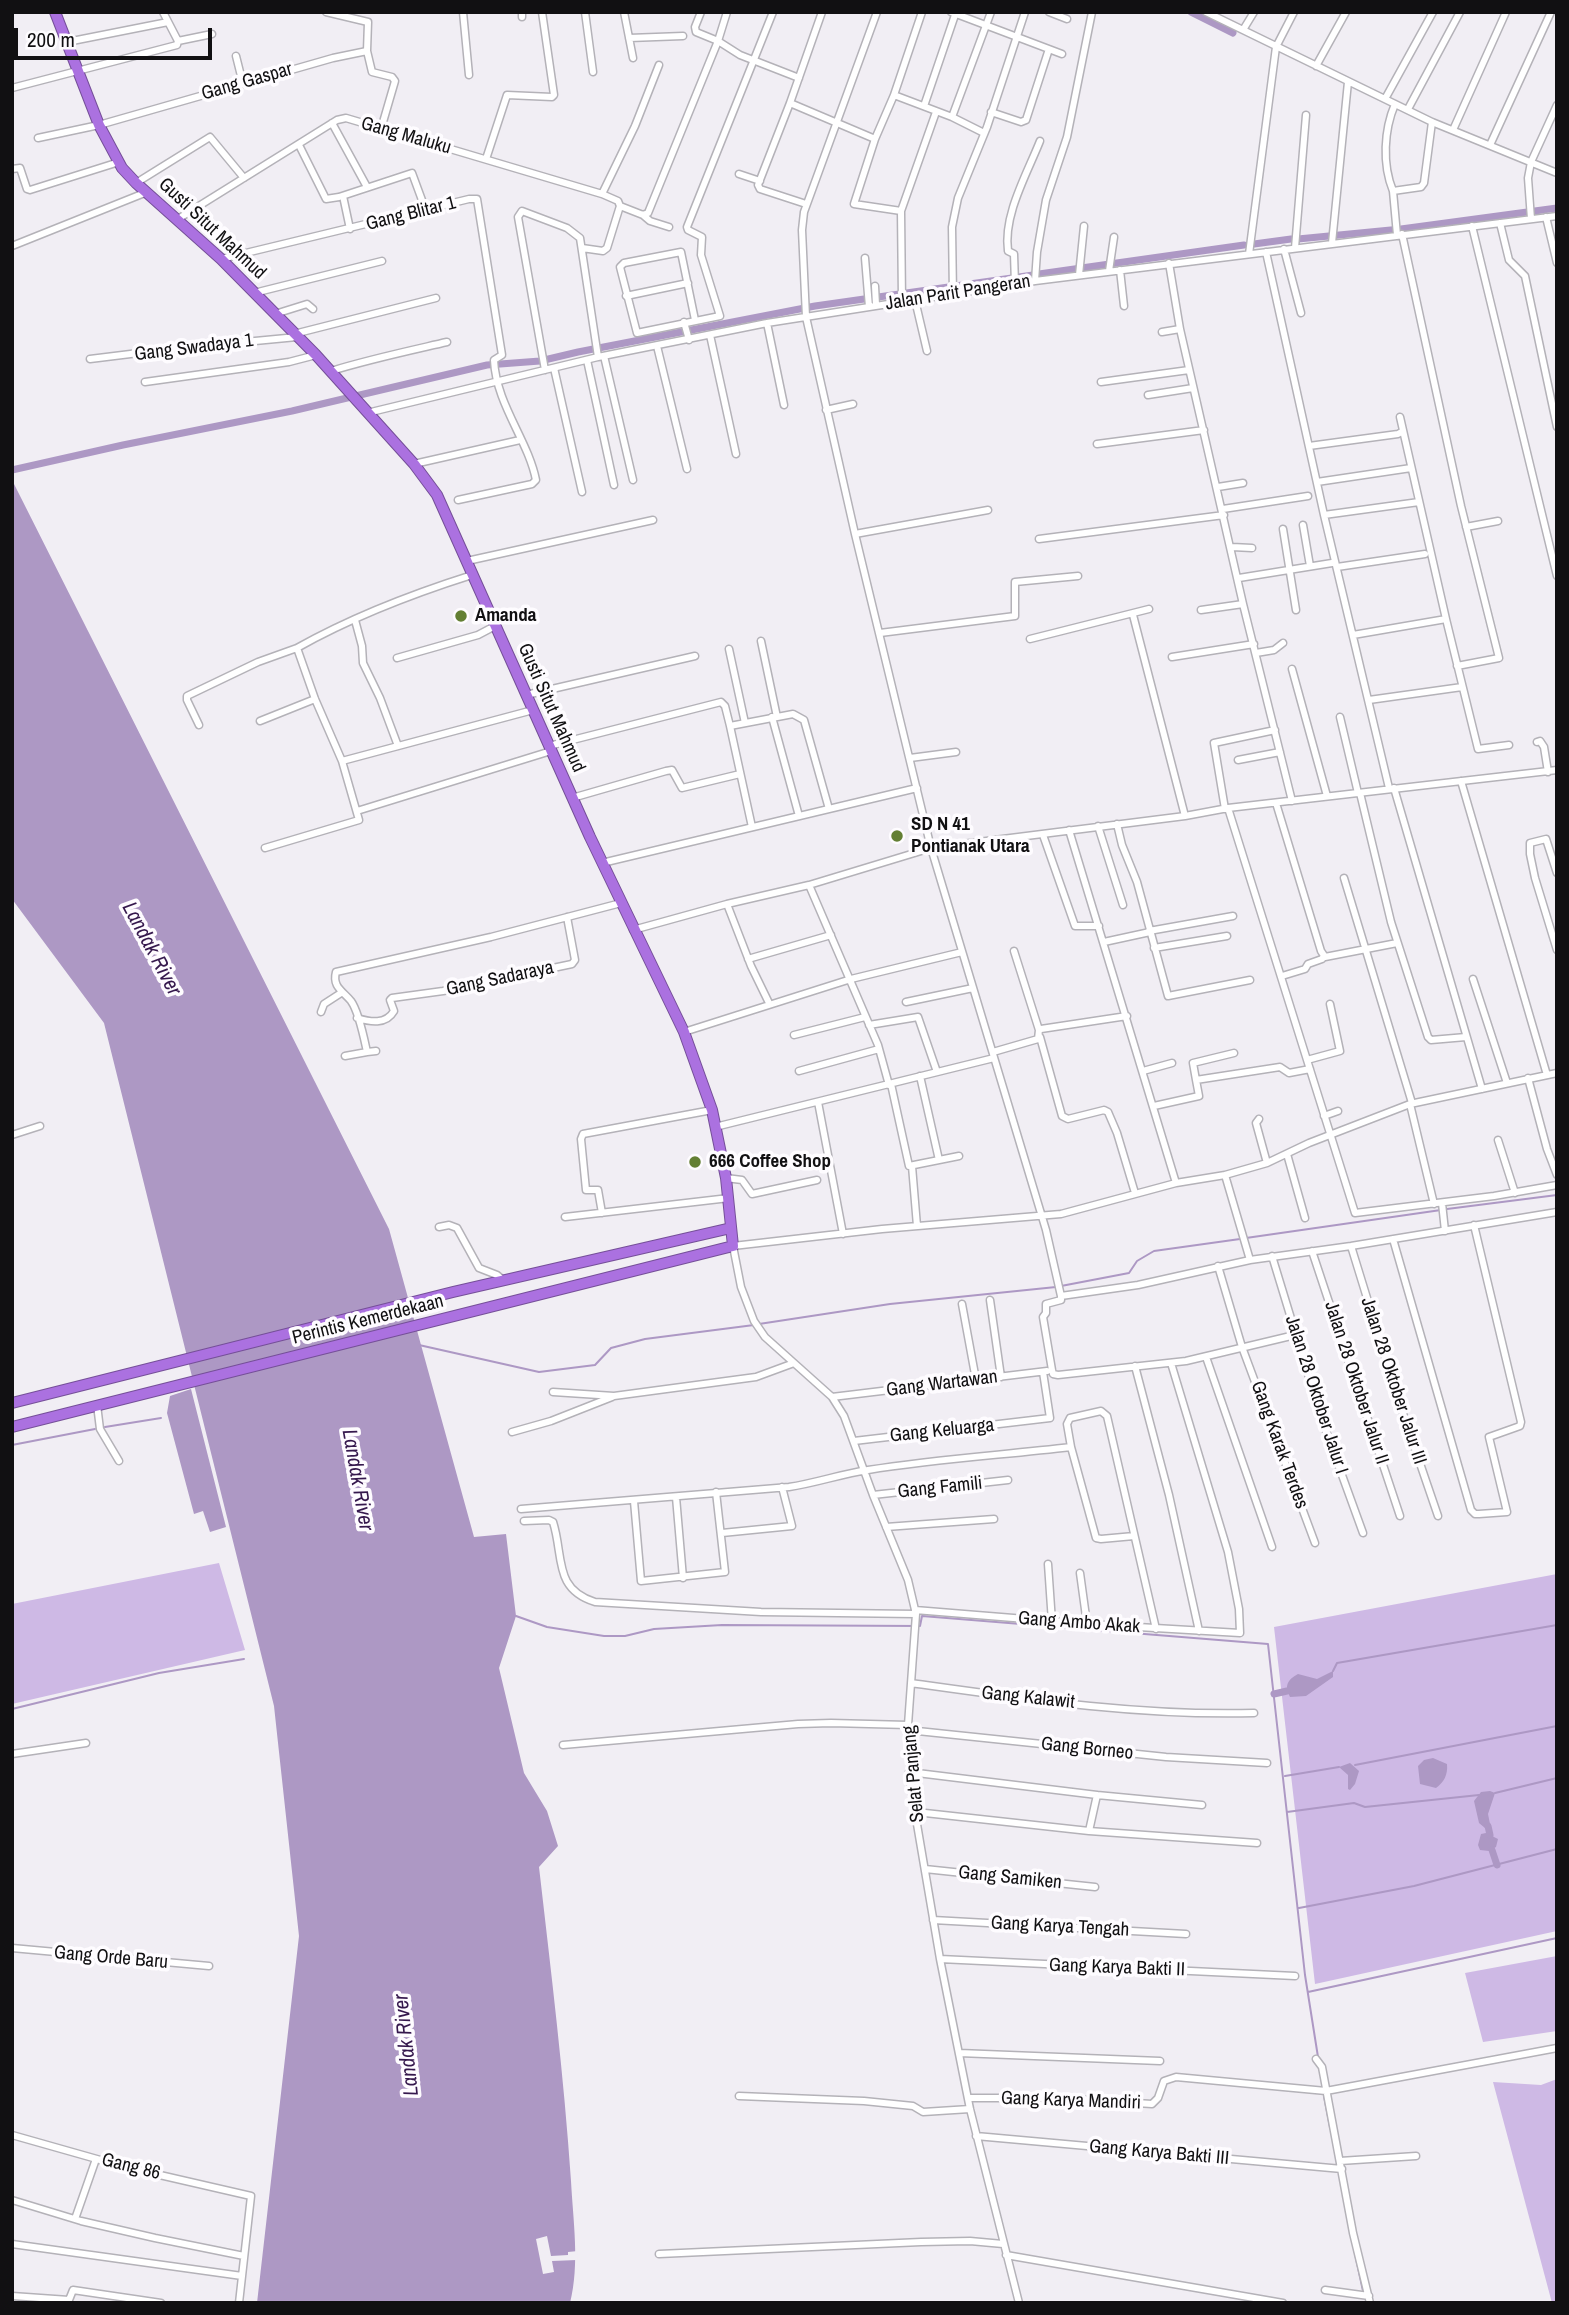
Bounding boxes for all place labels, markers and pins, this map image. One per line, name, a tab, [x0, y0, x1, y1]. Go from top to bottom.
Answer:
place label: Amanda	[475, 605, 536, 627]
marker: Amanda	[453, 608, 469, 624]
place label: SD N 41 Pontianak Utara	[911, 814, 1030, 858]
marker: SD N 41 Pontianak Utara	[889, 828, 905, 844]
place label: 666 Coffee Shop	[709, 1151, 831, 1173]
marker: 666 Coffee Shop	[687, 1154, 703, 1170]

